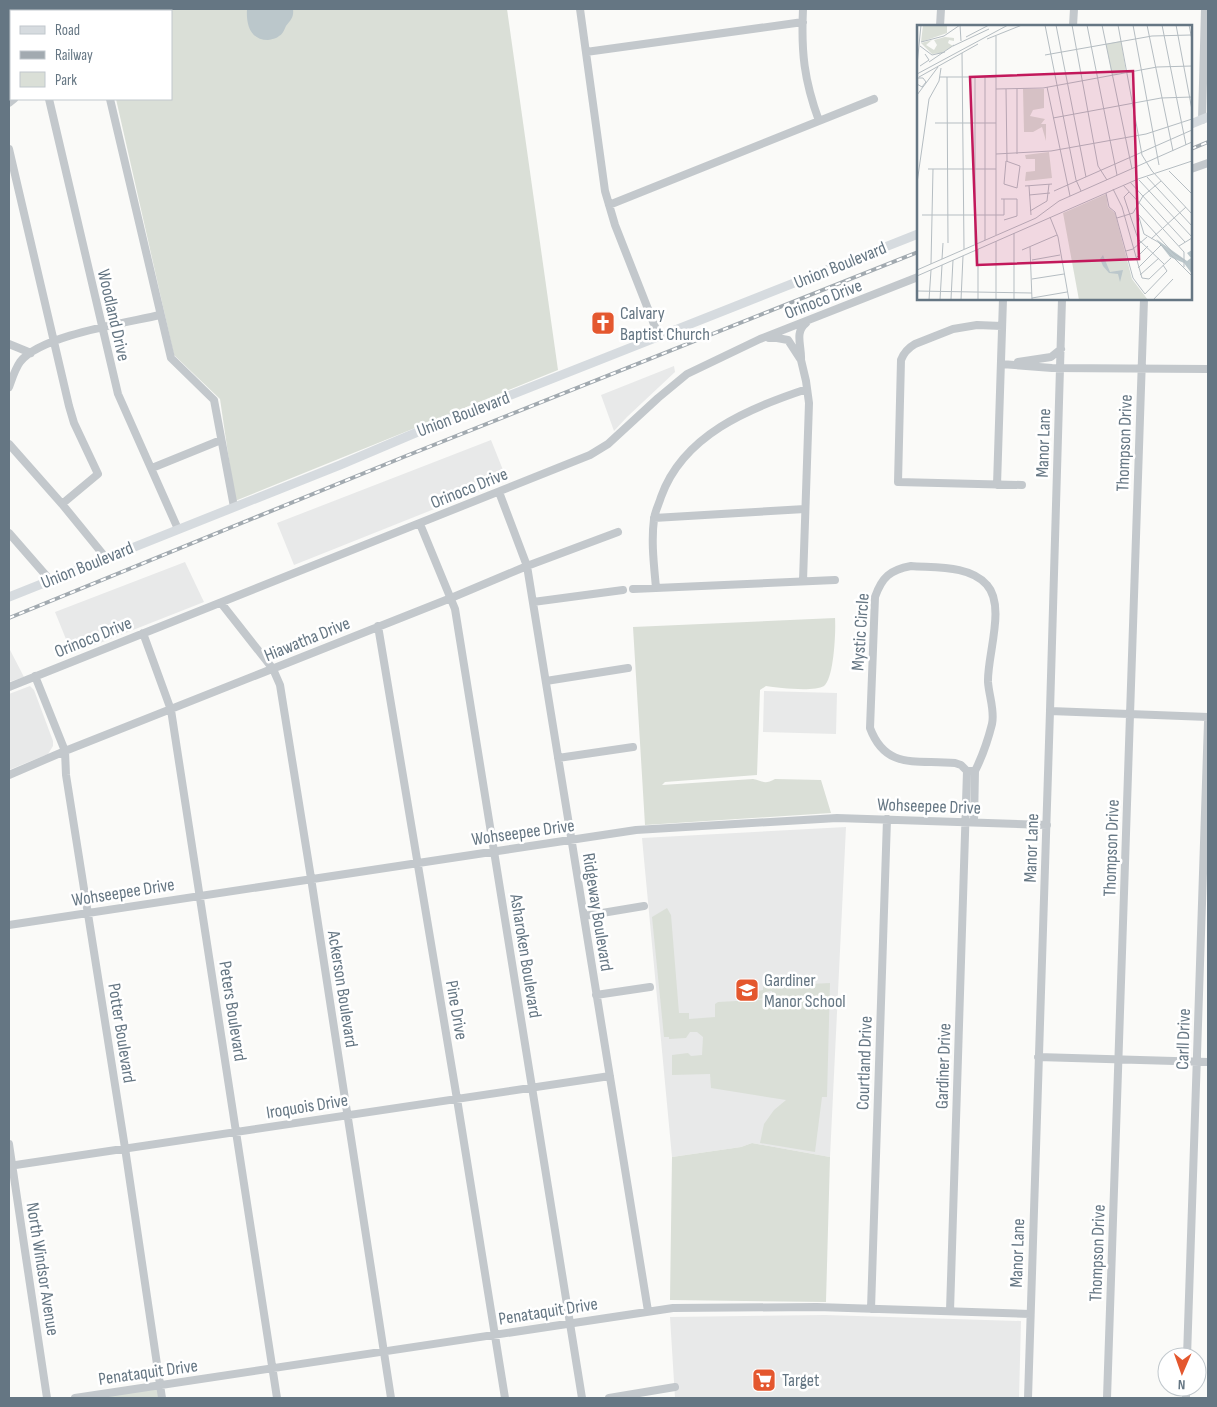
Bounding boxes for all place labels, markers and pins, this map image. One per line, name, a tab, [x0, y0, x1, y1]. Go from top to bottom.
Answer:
place label: Calvary Baptist Church	[620, 303, 710, 345]
church icon: Calvary Baptist Church	[590, 310, 616, 336]
place label: Gardiner Manor School	[764, 970, 846, 1012]
school or university icon: Gardiner Manor School	[734, 977, 760, 1003]
supermarket icon: Target	[751, 1367, 777, 1393]
place label: Target	[782, 1370, 820, 1391]

